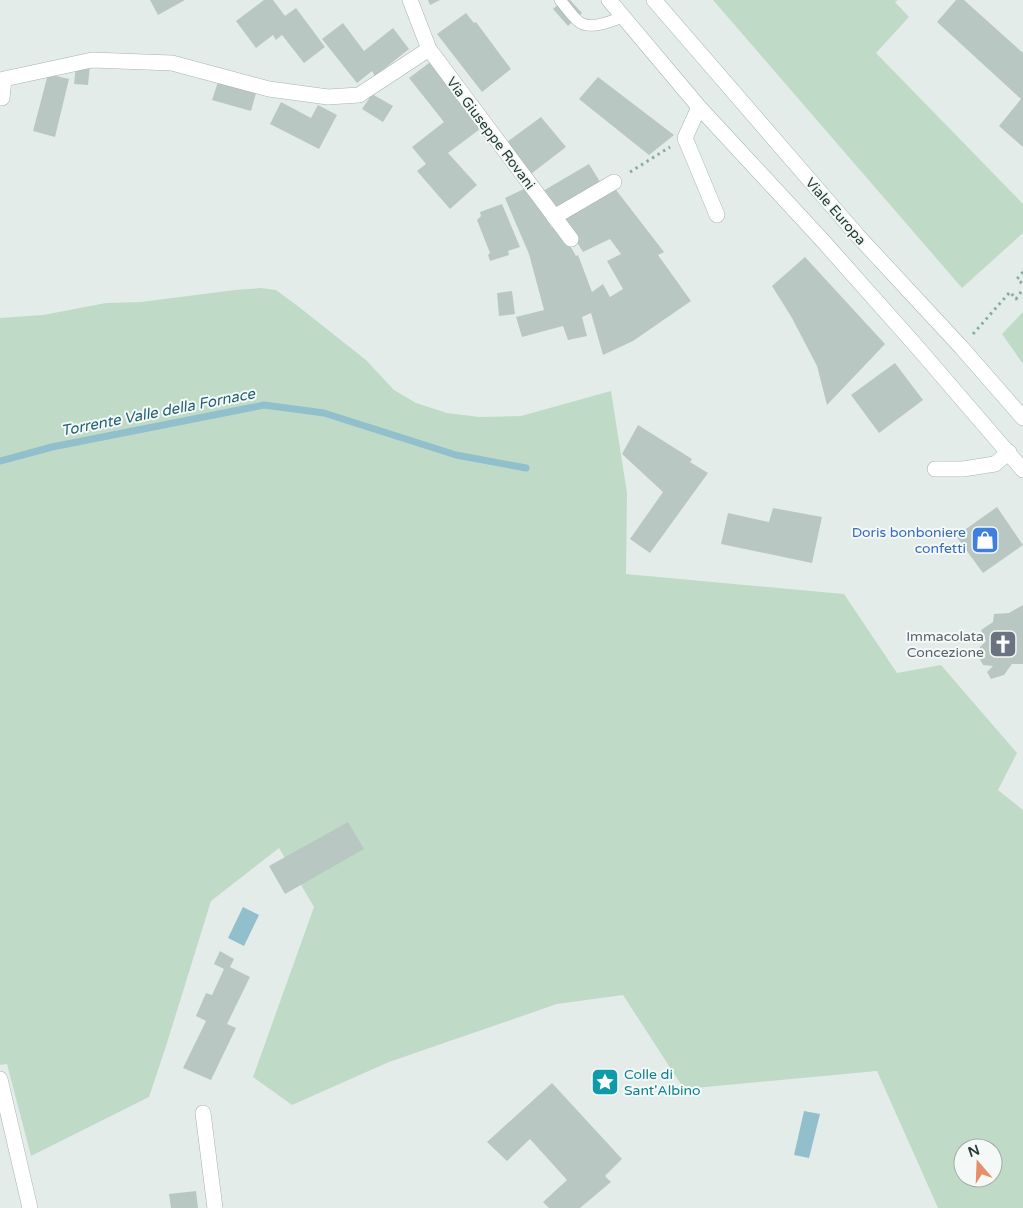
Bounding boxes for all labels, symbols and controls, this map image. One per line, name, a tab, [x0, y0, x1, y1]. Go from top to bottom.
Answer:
street label: Via Giuseppe Rovani	[443, 74, 539, 193]
street label: Viale Europa	[802, 174, 869, 248]
water label: Torrente Valle della Fornace	[60, 384, 258, 440]
place label: Doris bonboniere confetti	[852, 524, 966, 557]
shop icon: Doris bonboniere confetti	[970, 525, 1000, 555]
place label: Immacolata Concezione	[906, 628, 984, 661]
church icon: Immacolata Concezione	[988, 629, 1018, 659]
place label: Colle di Sant'Albino	[624, 1066, 701, 1099]
place icon: Colle di Sant'Albino	[590, 1067, 620, 1097]
north arrow	[953, 1138, 1003, 1188]
text: N	[966, 1141, 982, 1161]

